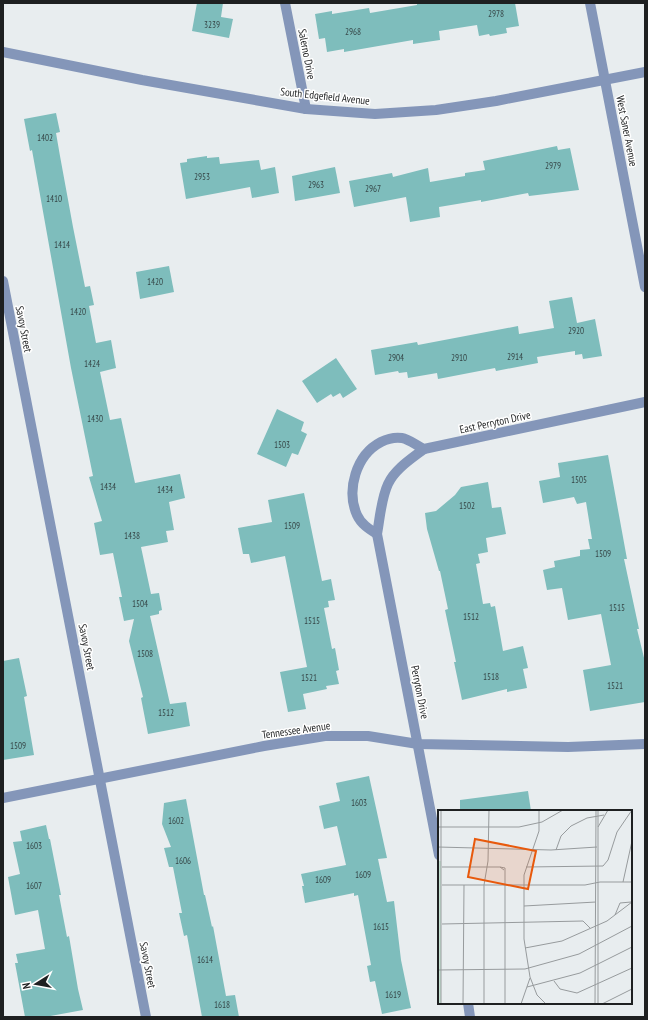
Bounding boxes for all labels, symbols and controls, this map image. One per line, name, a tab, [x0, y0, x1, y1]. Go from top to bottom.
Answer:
house number: 2978	[488, 8, 504, 19]
house number: 3239	[204, 19, 220, 30]
house number: 2968	[345, 26, 361, 37]
street label: Salerno Drive	[295, 28, 319, 81]
street label: South Edgefield Avenue	[280, 84, 371, 108]
street label: West Saner Avenue	[613, 94, 641, 168]
house number: 1402	[37, 132, 53, 143]
house number: 2979	[545, 160, 561, 171]
house number: 2953	[194, 171, 210, 182]
house number: 2963	[308, 179, 324, 190]
house number: 2967	[365, 183, 381, 194]
house number: 1410	[46, 193, 62, 204]
house number: 1414	[54, 239, 70, 250]
house number: 1420	[147, 276, 163, 287]
street label: Savoy Street	[13, 305, 35, 353]
house number: 1420	[70, 306, 86, 317]
house number: 2920	[568, 325, 584, 336]
house number: 2914	[507, 351, 523, 362]
house number: 2904	[388, 352, 404, 363]
house number: 2910	[451, 352, 467, 363]
house number: 1424	[84, 358, 100, 369]
street label: East Perryton Drive	[458, 408, 532, 436]
house number: 1430	[87, 413, 103, 424]
house number: 1503	[274, 439, 290, 450]
house number: 1505	[571, 474, 587, 485]
house number: 1434	[100, 481, 116, 492]
house number: 1434	[157, 484, 173, 495]
house number: 1502	[459, 500, 475, 511]
house number: 1509	[284, 520, 300, 531]
house number: 1438	[124, 530, 140, 541]
house number: 1509	[595, 548, 611, 559]
house number: 1504	[132, 598, 148, 609]
house number: 1515	[609, 602, 625, 613]
house number: 1512	[463, 611, 479, 622]
house number: 1515	[304, 615, 320, 626]
street label: Savoy Street	[76, 623, 98, 671]
house number: 1508	[137, 648, 153, 659]
street label: Perryton Drive	[408, 664, 432, 720]
house number: 1518	[483, 671, 499, 682]
house number: 1521	[301, 672, 317, 683]
house number: 1521	[607, 680, 623, 691]
house number: 1512	[158, 707, 174, 718]
street label: Tennessee Avenue	[261, 718, 331, 742]
house number: 1509	[10, 740, 26, 751]
house number: 1603	[351, 797, 367, 808]
inset map	[438, 810, 632, 1004]
house number: 1602	[168, 815, 184, 826]
house number: 1603	[26, 840, 42, 851]
house number: 1606	[175, 855, 191, 866]
house number: 1609	[355, 869, 371, 880]
house number: 1609	[315, 874, 331, 885]
house number: 1607	[26, 880, 42, 891]
house number: 1615	[373, 921, 389, 932]
street label: Savoy Street	[137, 941, 159, 989]
house number: 1614	[197, 954, 213, 965]
north arrow	[16, 964, 56, 1004]
text: N	[19, 982, 34, 990]
house number: 1619	[385, 989, 401, 1000]
house number: 1618	[214, 999, 230, 1010]

